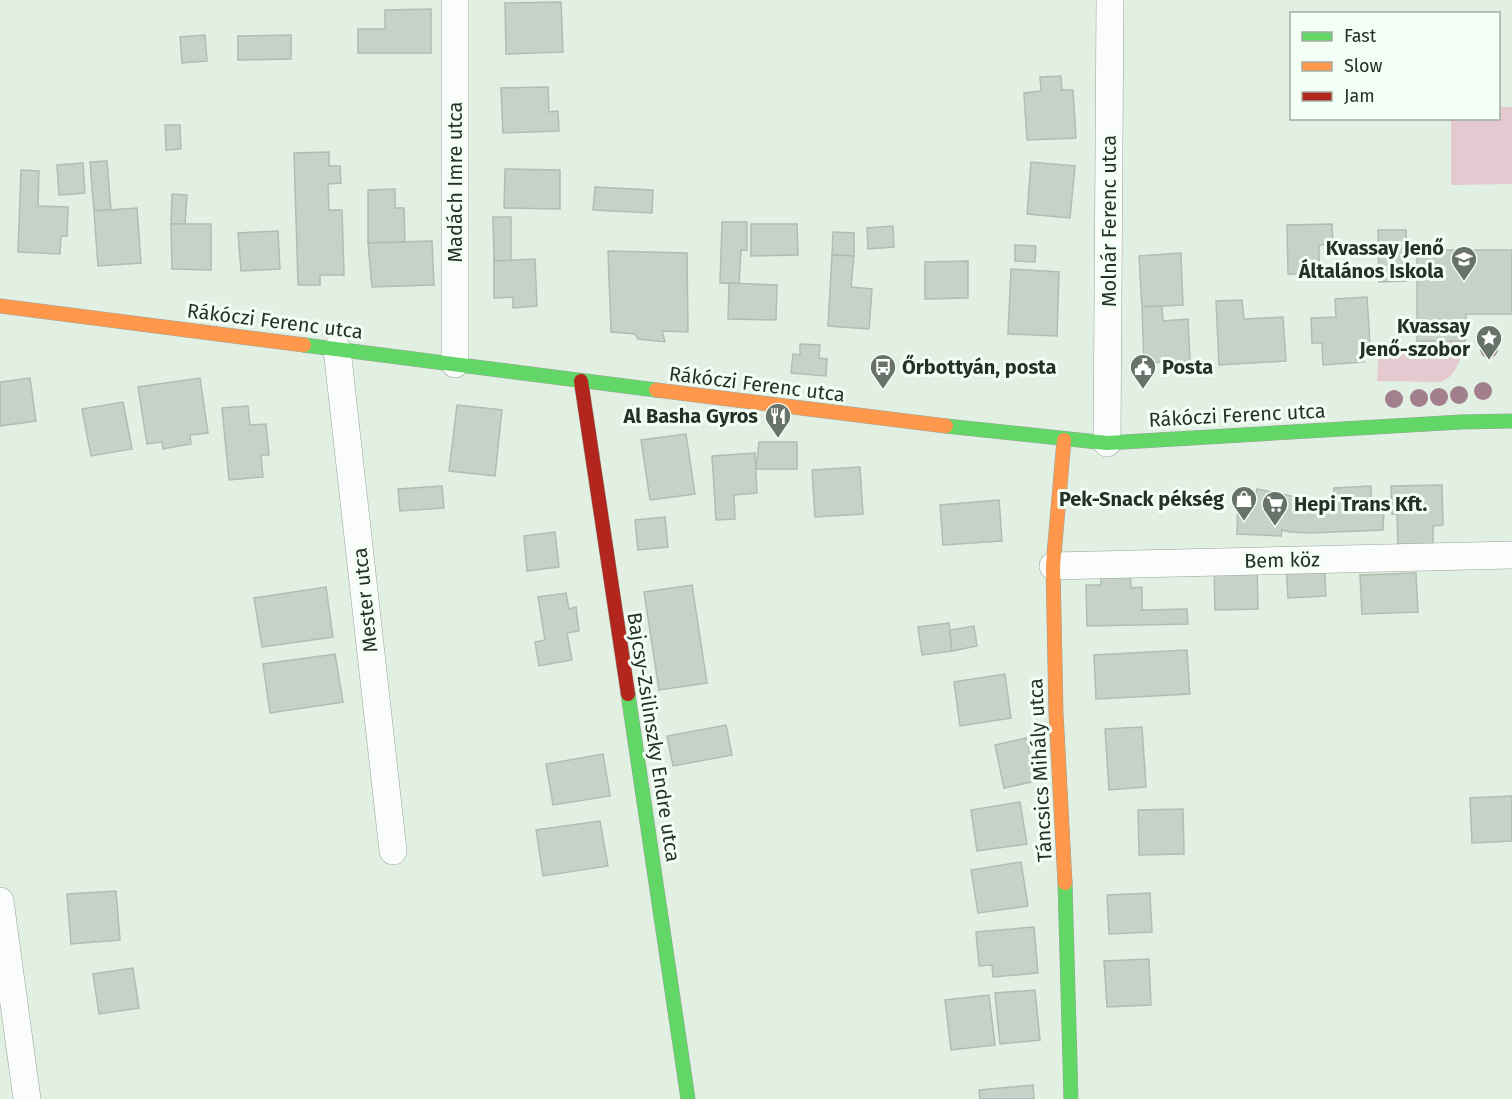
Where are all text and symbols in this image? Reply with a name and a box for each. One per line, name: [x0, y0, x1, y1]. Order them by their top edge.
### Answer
legend: [1290, 12, 1500, 120]
text: Fast: [1344, 25, 1377, 47]
text: Slow: [1344, 55, 1383, 77]
text: Jam: [1344, 85, 1375, 107]
street label: Madách Imre utca: [443, 101, 467, 263]
street label: Molnár Ferenc utca: [1097, 135, 1121, 307]
place label: Kvassay Jenő Általános Iskola: [1298, 236, 1444, 283]
school or university icon: Kvassay Jenő Általános Iskola: [1449, 244, 1479, 282]
street label: Rákóczi Ferenc utca: [186, 298, 364, 344]
place label: Kvassay Jenő-szobor: [1358, 314, 1471, 361]
place icon: Kvassay Jenő-szobor: [1474, 323, 1504, 361]
bus stop icon: Őrbottyán, posta: [868, 352, 898, 390]
public building icon: Posta: [1128, 352, 1158, 390]
place label: Őrbottyán, posta: [902, 354, 1057, 379]
place label: Posta: [1162, 355, 1213, 379]
street label: Rákóczi Ferenc utca: [668, 361, 846, 407]
street label: Rákóczi Ferenc utca: [1148, 398, 1326, 432]
restaurant icon: Al Basha Gyros: [763, 401, 793, 439]
place label: Al Basha Gyros: [623, 404, 758, 428]
shop icon: Pek-Snack pékség: [1229, 484, 1259, 522]
place label: Pek-Snack pékség: [1059, 487, 1225, 511]
supermarket icon: Hepi Trans Kft.: [1260, 489, 1290, 527]
place label: Hepi Trans Kft.: [1294, 492, 1427, 516]
street label: Mester utca: [348, 546, 382, 654]
street label: Bem köz: [1244, 547, 1320, 573]
street label: Bajcsy-Zsilinszky Endre utca: [622, 611, 686, 863]
street label: Táncsics Mihály utca: [1023, 678, 1057, 862]

